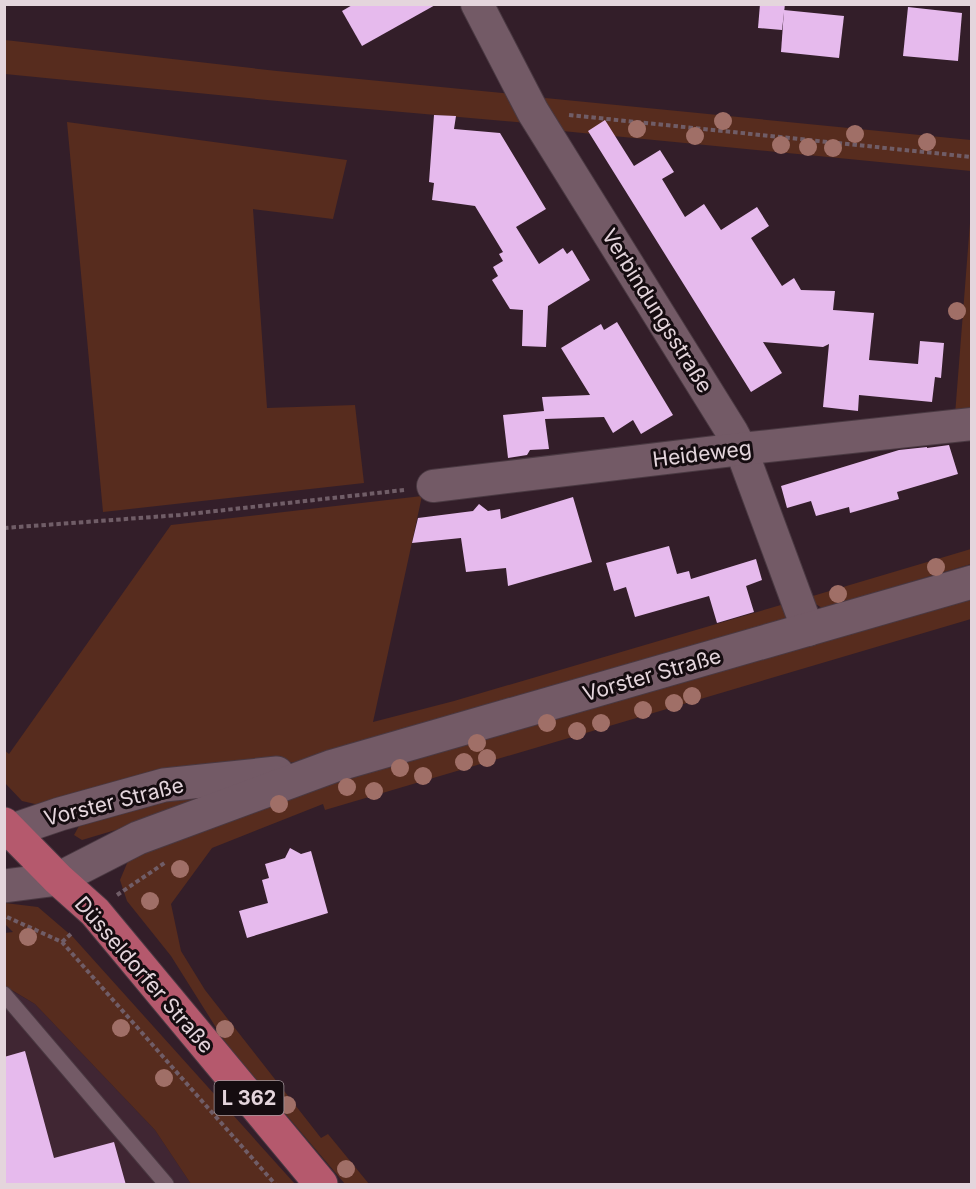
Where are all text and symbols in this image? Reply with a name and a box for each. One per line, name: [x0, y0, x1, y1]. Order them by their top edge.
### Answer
street label: Verbindungsstraße: [597, 224, 718, 397]
street label: Heideweg: [651, 435, 753, 472]
street label: Vorster Straße: [580, 643, 724, 706]
street label: Vorster Straße: [42, 772, 186, 831]
street label: Düsseldorfer Straße: [70, 891, 219, 1058]
road number: L 362: [214, 1081, 284, 1115]

